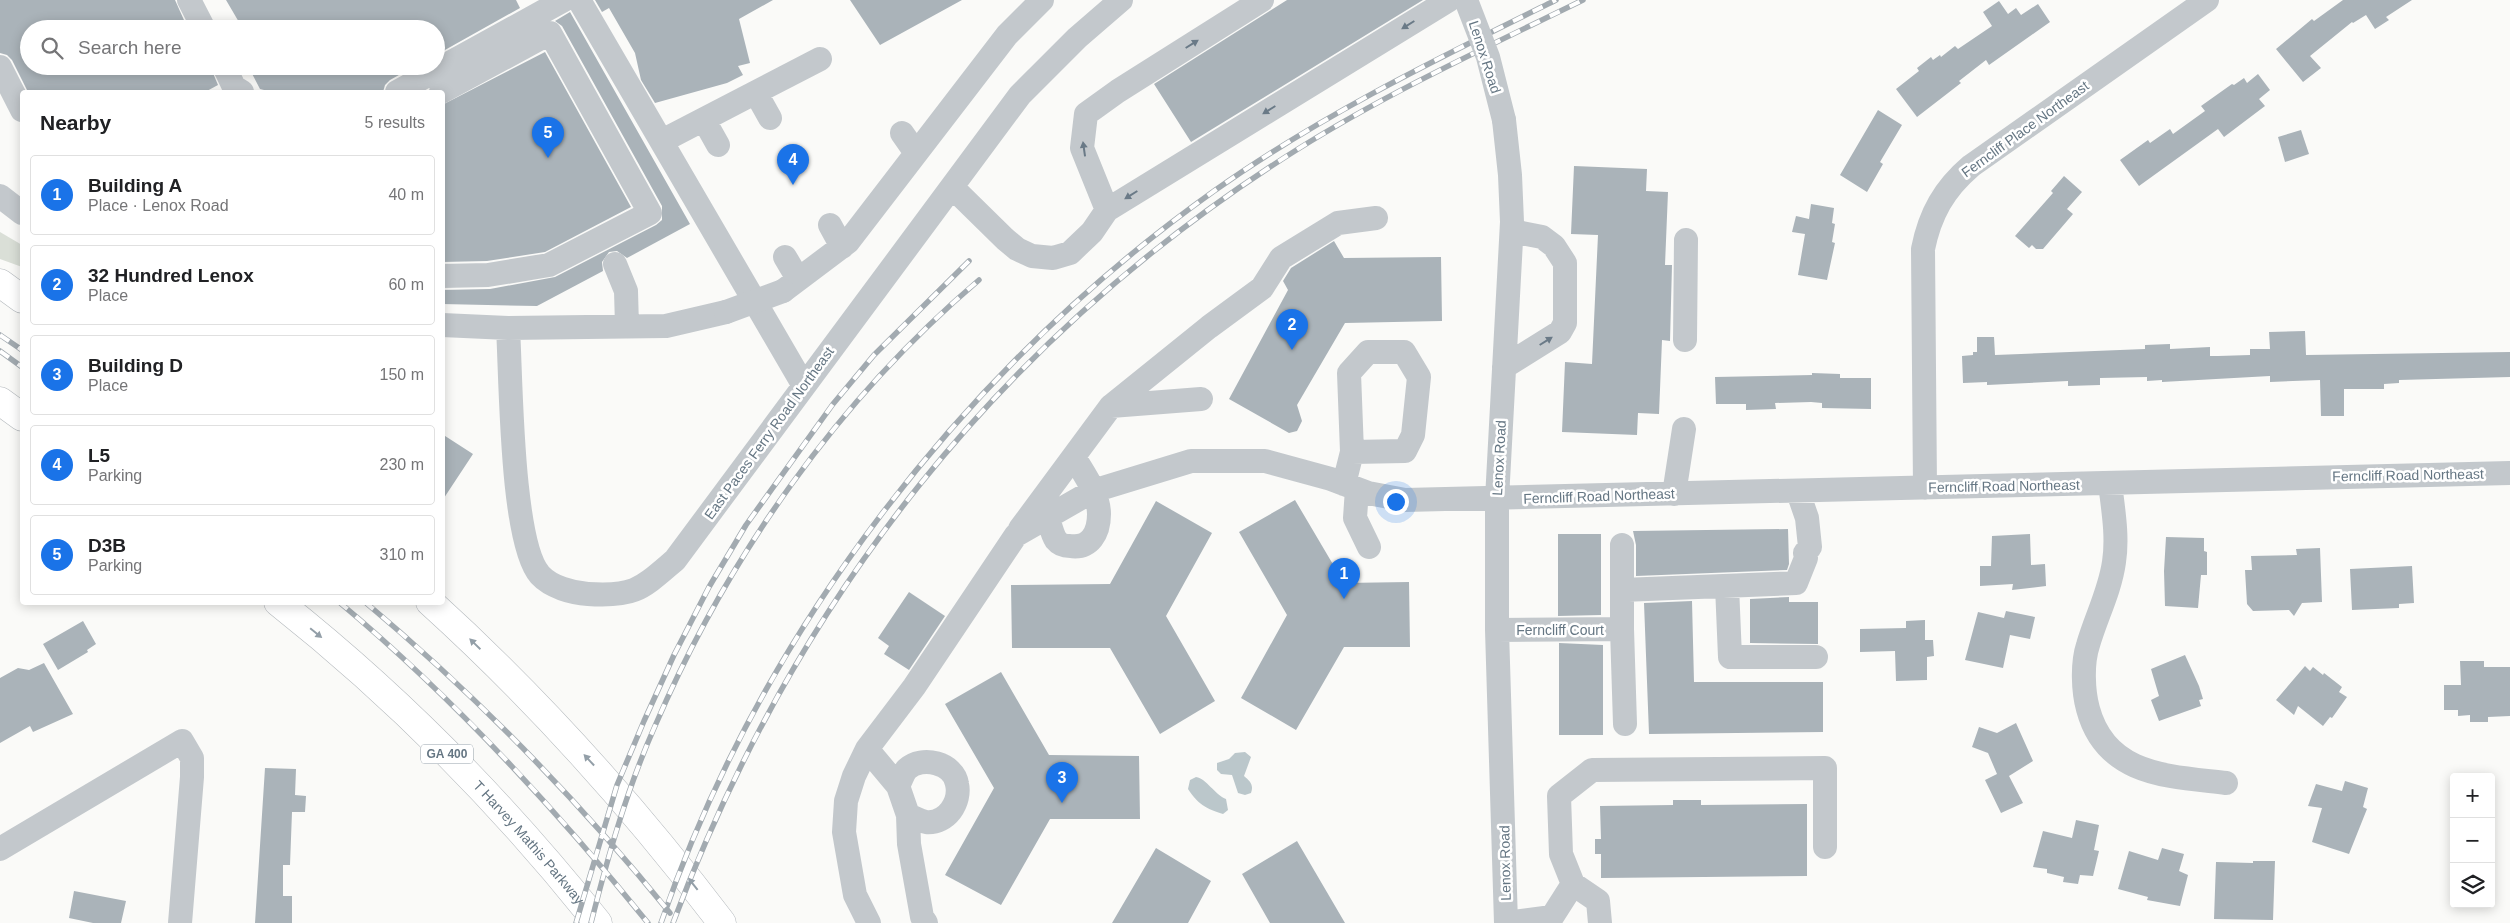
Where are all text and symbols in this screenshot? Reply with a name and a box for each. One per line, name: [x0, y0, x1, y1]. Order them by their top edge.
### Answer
street label: Lenox Road: [1466, 19, 1504, 95]
search box: [20, 20, 445, 75]
one-way arrow: [1401, 21, 1414, 30]
icon: search: [38, 34, 66, 62]
text: Search here: [78, 37, 182, 58]
one-way arrow: [1186, 39, 1199, 49]
street label: Ferncliff Place Northeast: [1958, 77, 2092, 180]
one-way arrow: [1263, 106, 1276, 115]
text: Nearby: [40, 111, 111, 134]
text: 5 results: [365, 114, 425, 131]
pin: 5: [532, 117, 564, 158]
one-way arrow: [1080, 140, 1088, 156]
pin: 4: [777, 144, 809, 185]
text: Building A: [88, 175, 182, 196]
text: 1: [53, 186, 61, 203]
text: 40 m: [388, 186, 424, 203]
one-way arrow: [1124, 191, 1137, 200]
text: Place · Lenox Road: [88, 197, 229, 214]
text: 32 Hundred Lenox: [88, 265, 254, 286]
text: 2: [53, 276, 61, 293]
text: 60 m: [388, 276, 424, 293]
text: Place: [88, 287, 128, 304]
pin: 2: [1276, 309, 1308, 350]
one-way arrow: [1539, 337, 1552, 346]
street label: East Paces Ferry Road Northeast: [701, 344, 837, 522]
text: Building D: [88, 355, 183, 376]
text: 3: [53, 366, 61, 383]
text: 150 m: [380, 366, 424, 383]
text: Place: [88, 377, 128, 394]
street label: Lenox Road: [1489, 420, 1509, 496]
text: L5: [88, 445, 110, 466]
text: 4: [53, 456, 61, 473]
text: 230 m: [380, 456, 424, 473]
street label: Ferncliff Road Northeast: [2332, 466, 2484, 484]
text: Parking: [88, 467, 142, 484]
street label: Ferncliff Road Northeast: [1928, 477, 2080, 495]
street label: Ferncliff Road Northeast: [1523, 485, 1675, 507]
your location: [1383, 489, 1409, 515]
text: D3B: [88, 535, 126, 556]
text: 5: [53, 546, 61, 563]
text: 310 m: [380, 546, 424, 563]
text: Parking: [88, 557, 142, 574]
pin: 1: [1328, 558, 1360, 599]
street label: Ferncliff Court: [1516, 622, 1604, 638]
one-way arrow: [309, 628, 322, 639]
one-way arrow: [469, 638, 481, 650]
road number: GA 400: [421, 744, 473, 764]
one-way arrow: [583, 753, 594, 766]
pin: 3: [1046, 762, 1078, 803]
map controls: [2450, 773, 2495, 908]
button: +: [2450, 773, 2495, 818]
street label: T Harvey Mathis Parkway: [470, 777, 588, 907]
button: −: [2450, 818, 2495, 863]
street label: Lenox Road: [1496, 825, 1514, 901]
button: layers: [2450, 863, 2495, 908]
one-way arrow: [687, 878, 698, 891]

